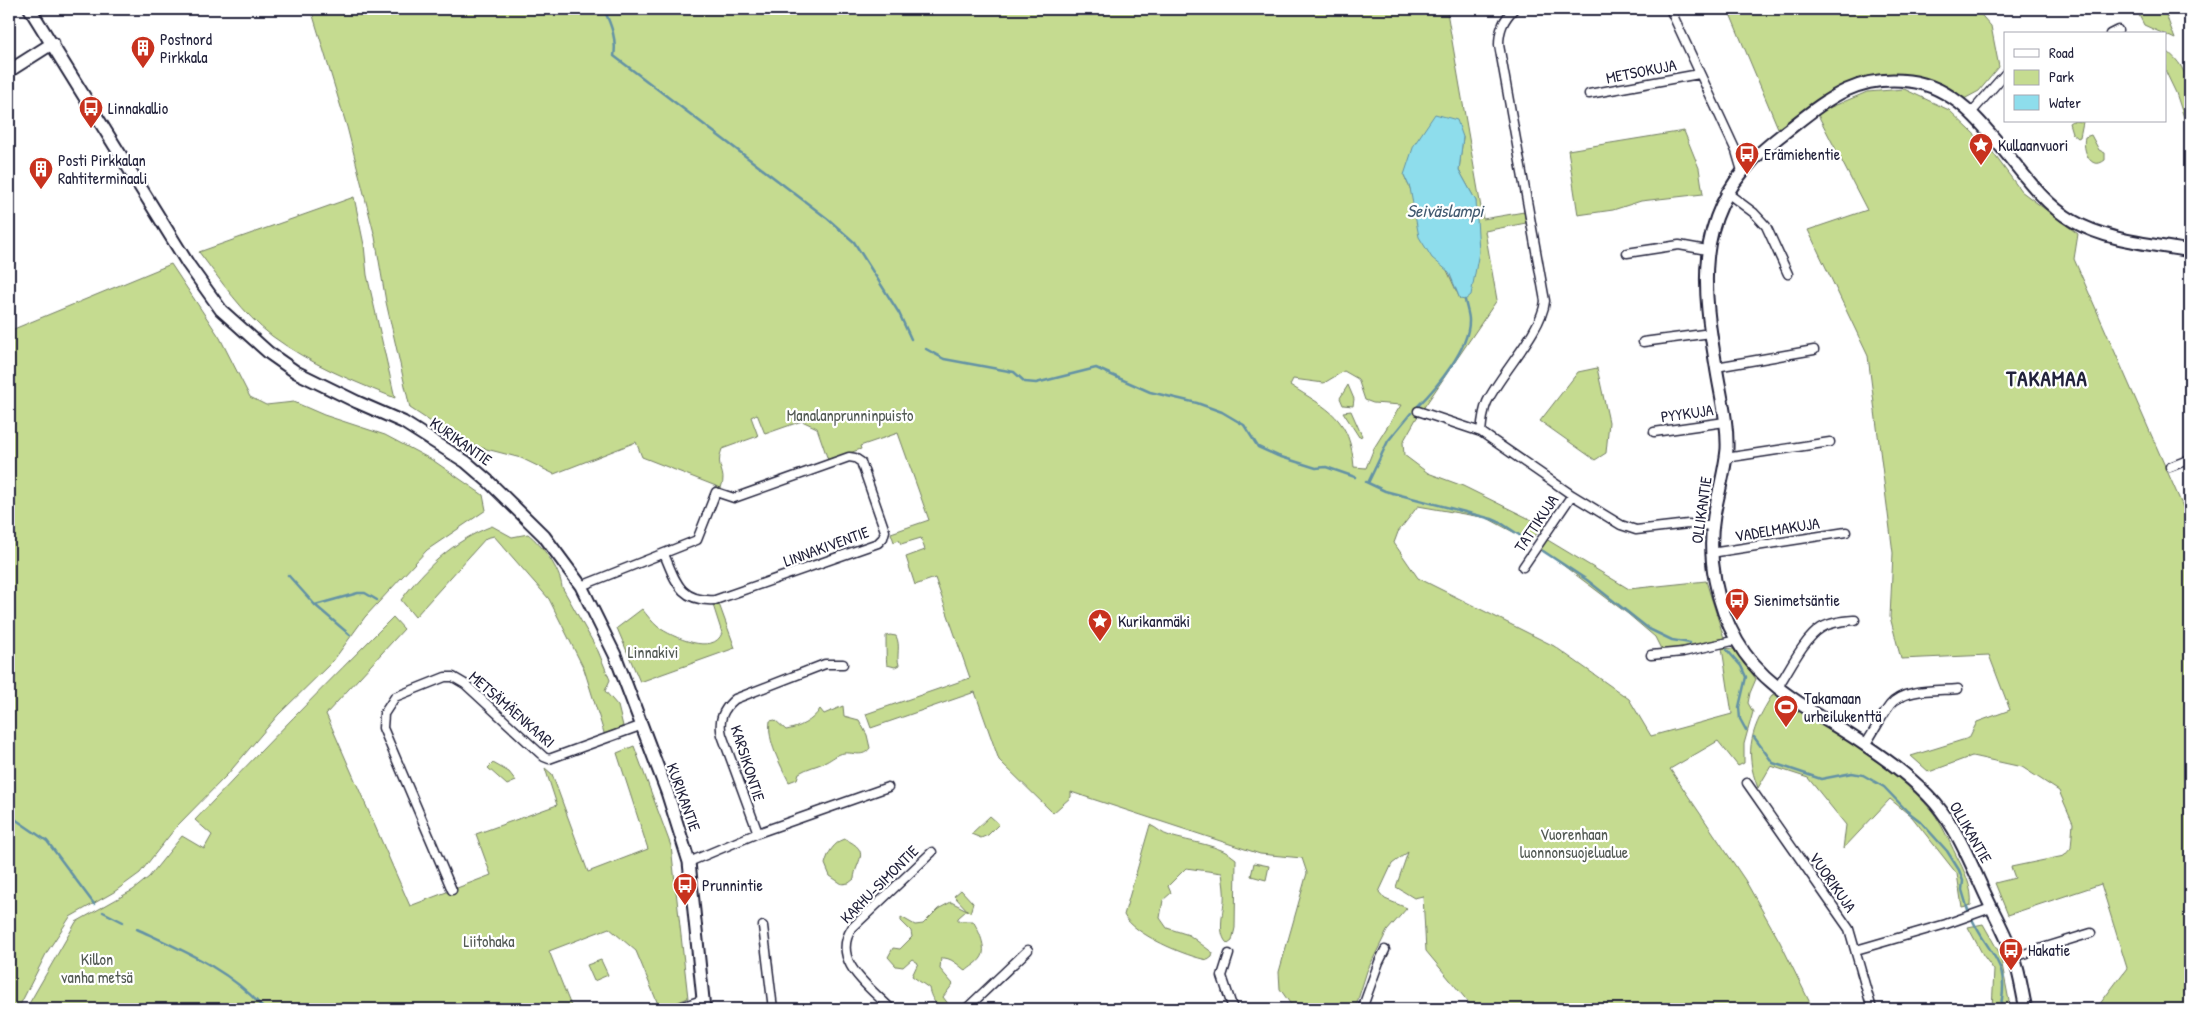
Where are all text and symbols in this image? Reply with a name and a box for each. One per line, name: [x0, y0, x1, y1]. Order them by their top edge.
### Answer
place label: Postnord Pirkkala: [160, 28, 212, 68]
legend: [2004, 32, 2166, 122]
building icon: Postnord Pirkkala: [130, 35, 156, 69]
text: Road: [2049, 42, 2074, 63]
street label: METSOKUJA: [1604, 53, 1678, 89]
text: Park: [2049, 66, 2074, 87]
text: Water: [2049, 92, 2081, 113]
bus stop icon: Linnakallio: [78, 95, 104, 129]
place label: Linnakallio: [108, 97, 169, 119]
place icon: Kullaanvuori: [1968, 132, 1994, 166]
place label: Kullaanvuori: [1998, 134, 2068, 156]
bus stop icon: Erämiehentie: [1734, 141, 1760, 175]
place label: Erämiehentie: [1764, 143, 1841, 165]
place label: Posti Pirkkalan Rahtiterminaali: [58, 149, 147, 189]
building icon: Posti Pirkkalan Rahtiterminaali: [28, 156, 54, 190]
water label: Seiväslampi: [1407, 198, 1485, 223]
district label: TAKAMAA: [2005, 364, 2088, 393]
street label: PYYKUJA: [1659, 398, 1715, 428]
park label: Manalanprunninpuisto: [787, 404, 914, 426]
street label: KURIKANTIE: [426, 412, 496, 470]
street label: OLLIKANTIE: [1685, 475, 1717, 545]
street label: TATTIKUJA: [1509, 490, 1563, 556]
street label: VADELMAKUJA: [1733, 511, 1821, 547]
street label: LINNAKIVENTIE: [780, 520, 872, 572]
bus stop icon: Sienimetsäntie: [1724, 587, 1750, 621]
place label: Sienimetsäntie: [1754, 589, 1841, 611]
place icon: Kurikanmäki: [1087, 608, 1113, 642]
place label: Kurikanmäki: [1118, 610, 1190, 632]
park label: Linnakivi: [628, 641, 678, 663]
street label: METSÄMÄENKAARI: [464, 666, 560, 752]
place label: Takamaan urheilukenttä: [1804, 687, 1881, 727]
sports icon: Takamaan urheilukenttä: [1773, 694, 1799, 728]
street label: KARSIKONTIE: [725, 722, 771, 804]
street label: KURIKANTIE: [661, 760, 707, 834]
street label: OLLIKANTIE: [1945, 797, 1997, 867]
park label: Vuorenhaan luonnonsuojelualue: [1520, 823, 1629, 863]
street label: KARHU-SIMONTIE: [835, 840, 923, 928]
street label: VUORIKUJA: [1804, 848, 1862, 917]
bus stop icon: Prunnintie: [672, 872, 698, 906]
place label: Prunnintie: [702, 874, 764, 896]
park label: Liitohaka: [464, 930, 514, 952]
bus stop icon: Hakatie: [1998, 937, 2024, 971]
place label: Hakatie: [2028, 939, 2071, 961]
park label: Killon vanha metsä: [61, 948, 133, 988]

